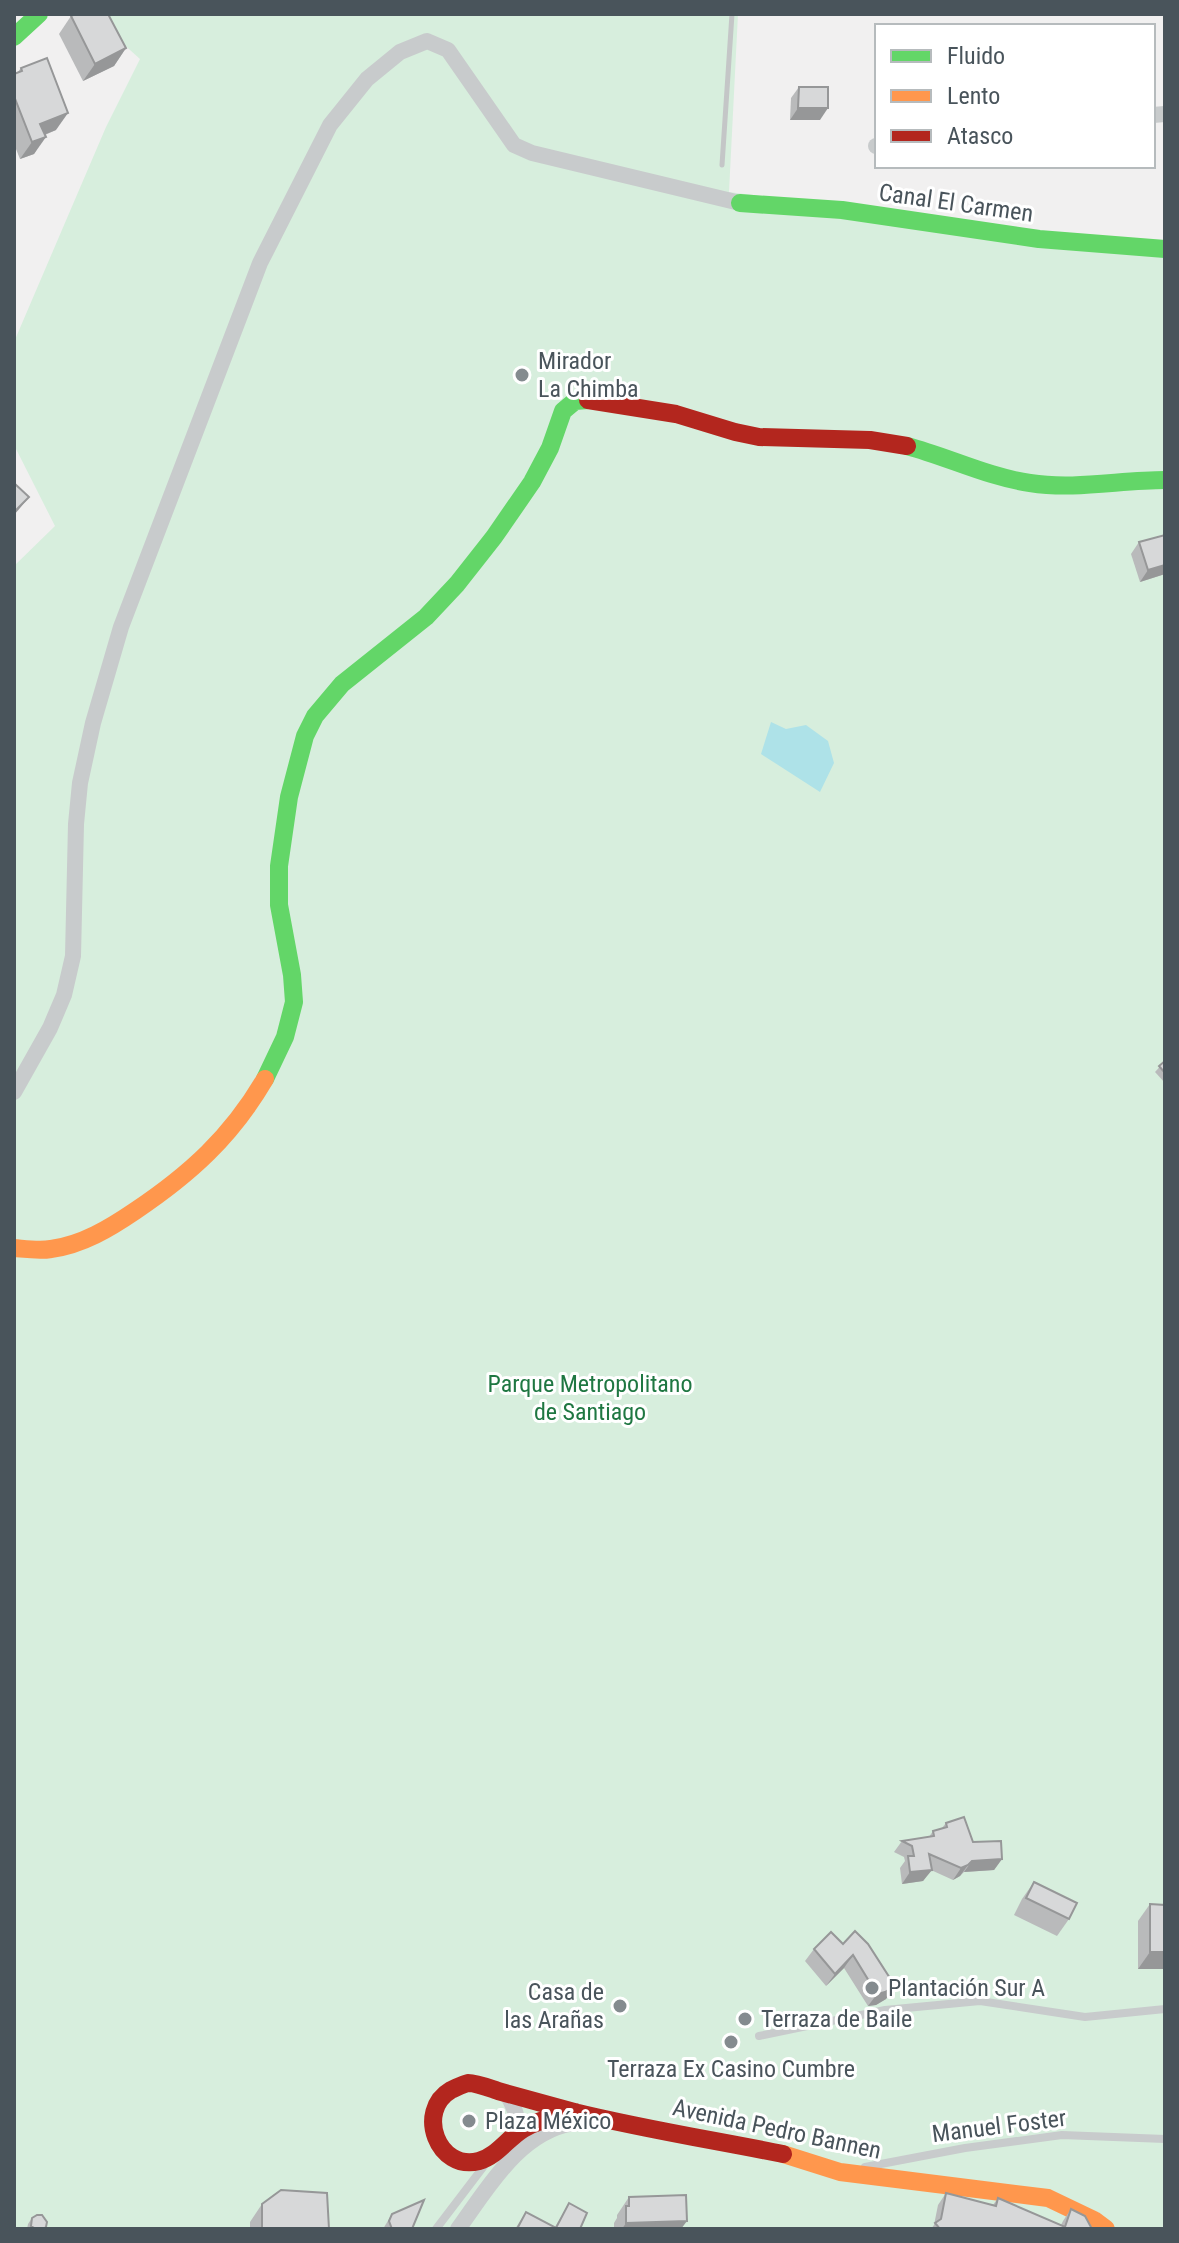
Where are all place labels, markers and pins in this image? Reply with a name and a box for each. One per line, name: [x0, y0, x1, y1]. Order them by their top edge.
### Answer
place label: Mirador La Chimba: [538, 347, 639, 403]
marker: Mirador La Chimba: [513, 366, 531, 384]
place label: Plantación Sur A: [888, 1974, 1045, 2002]
place label: Casa de las Arañas: [504, 1978, 604, 2034]
marker: Plantación Sur A: [863, 1979, 881, 1997]
marker: Casa de las Arañas: [611, 1997, 629, 2015]
place label: Terraza de Baile: [761, 2005, 912, 2033]
marker: Terraza de Baile: [736, 2010, 754, 2028]
marker: Terraza Ex Casino Cumbre: [722, 2033, 740, 2051]
place label: Terraza Ex Casino Cumbre: [607, 2055, 855, 2083]
place label: Plaza México: [485, 2107, 611, 2135]
marker: Plaza México: [460, 2112, 478, 2130]

